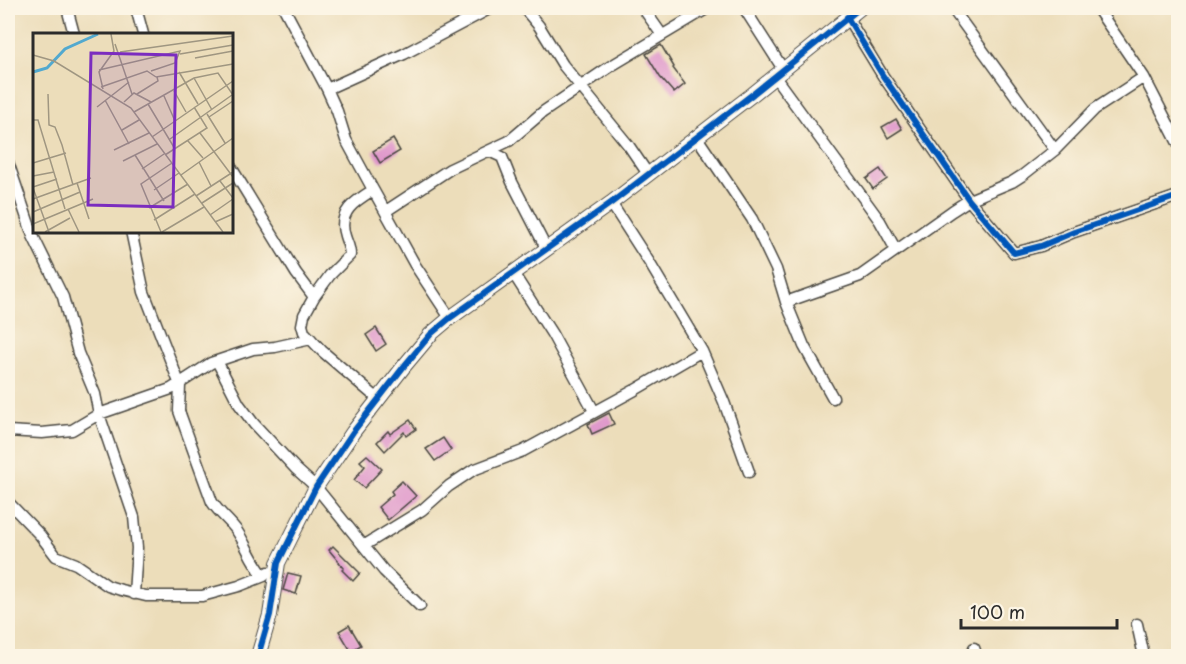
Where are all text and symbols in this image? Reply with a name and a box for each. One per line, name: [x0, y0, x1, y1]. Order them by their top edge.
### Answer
inset map: [33, 33, 232, 232]
scale bar: [961, 592, 1117, 630]
text: 100 m: [970, 598, 1025, 625]

